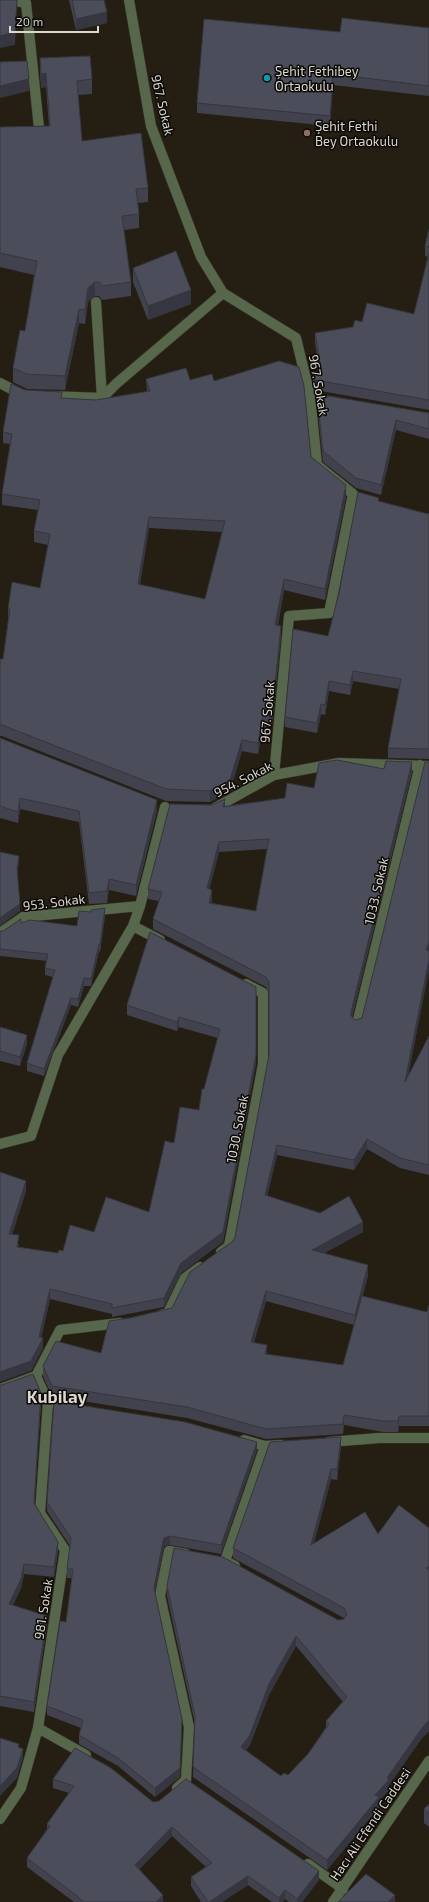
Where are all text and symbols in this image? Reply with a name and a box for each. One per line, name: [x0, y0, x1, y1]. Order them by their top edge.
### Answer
scale bar: [10, 8, 98, 34]
text: 20 m: [16, 14, 43, 28]
place label: Şehit Fethibey Ortaokulu: [275, 63, 359, 94]
street label: 967. Sokak: [148, 73, 178, 137]
marker: Şehit Fethibey Ortaokulu: [262, 73, 272, 83]
place label: Şehit Fethi Bey Ortaokulu: [315, 118, 398, 149]
marker: Şehit Fethi Bey Ortaokulu: [302, 128, 312, 138]
street label: 967. Sokak: [306, 353, 332, 417]
street label: 967. Sokak: [256, 680, 278, 744]
street label: 954. Sokak: [211, 757, 275, 801]
street label: 1033. Sokak: [361, 856, 392, 926]
street label: 953. Sokak: [22, 890, 86, 914]
street label: 1030. Sokak: [223, 1093, 252, 1164]
district label: Kubilay: [27, 1386, 88, 1407]
street label: 981. Sokak: [30, 1577, 56, 1641]
street label: Hacı Ali Efendi Caddesi: [326, 1765, 414, 1883]

